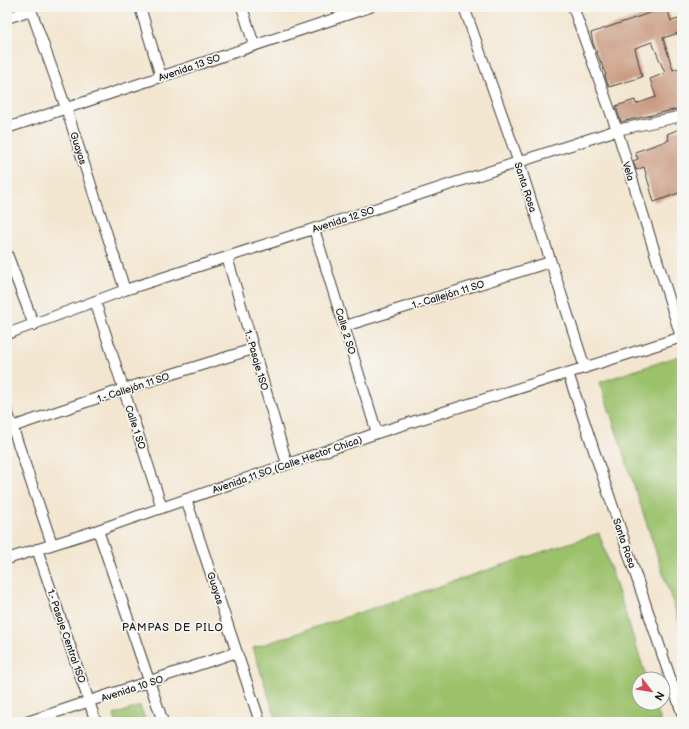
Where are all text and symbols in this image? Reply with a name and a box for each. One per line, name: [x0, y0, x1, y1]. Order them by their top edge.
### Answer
street label: Avenida 13 SO: [157, 52, 222, 84]
street label: Guayas: [67, 130, 89, 166]
street label: Vela: [620, 160, 637, 183]
street label: Santa Rosa: [511, 161, 539, 214]
street label: Avenida 12 SO: [311, 204, 376, 236]
street label: 1.- Callejón 11 SO: [411, 278, 486, 312]
street label: Calle 2 SO: [332, 307, 358, 356]
street label: 1.- Pasaje 1SO: [242, 329, 271, 392]
street label: 1.- Callejón 11 SO: [96, 371, 171, 405]
street label: Calle 1 SO: [122, 404, 148, 451]
street label: Avenida 11 SO (Calle Hector Chica): [211, 434, 364, 496]
street label: Santa Rosa: [610, 517, 638, 570]
street label: Guayas: [204, 570, 226, 606]
street label: 1.- Pasaje Central 1SO: [44, 588, 88, 685]
district label: PAMPAS DE PILO: [122, 621, 224, 634]
north arrow: [631, 671, 671, 711]
street label: Avenida 10 SO: [100, 673, 165, 705]
text: N: [651, 689, 667, 703]

